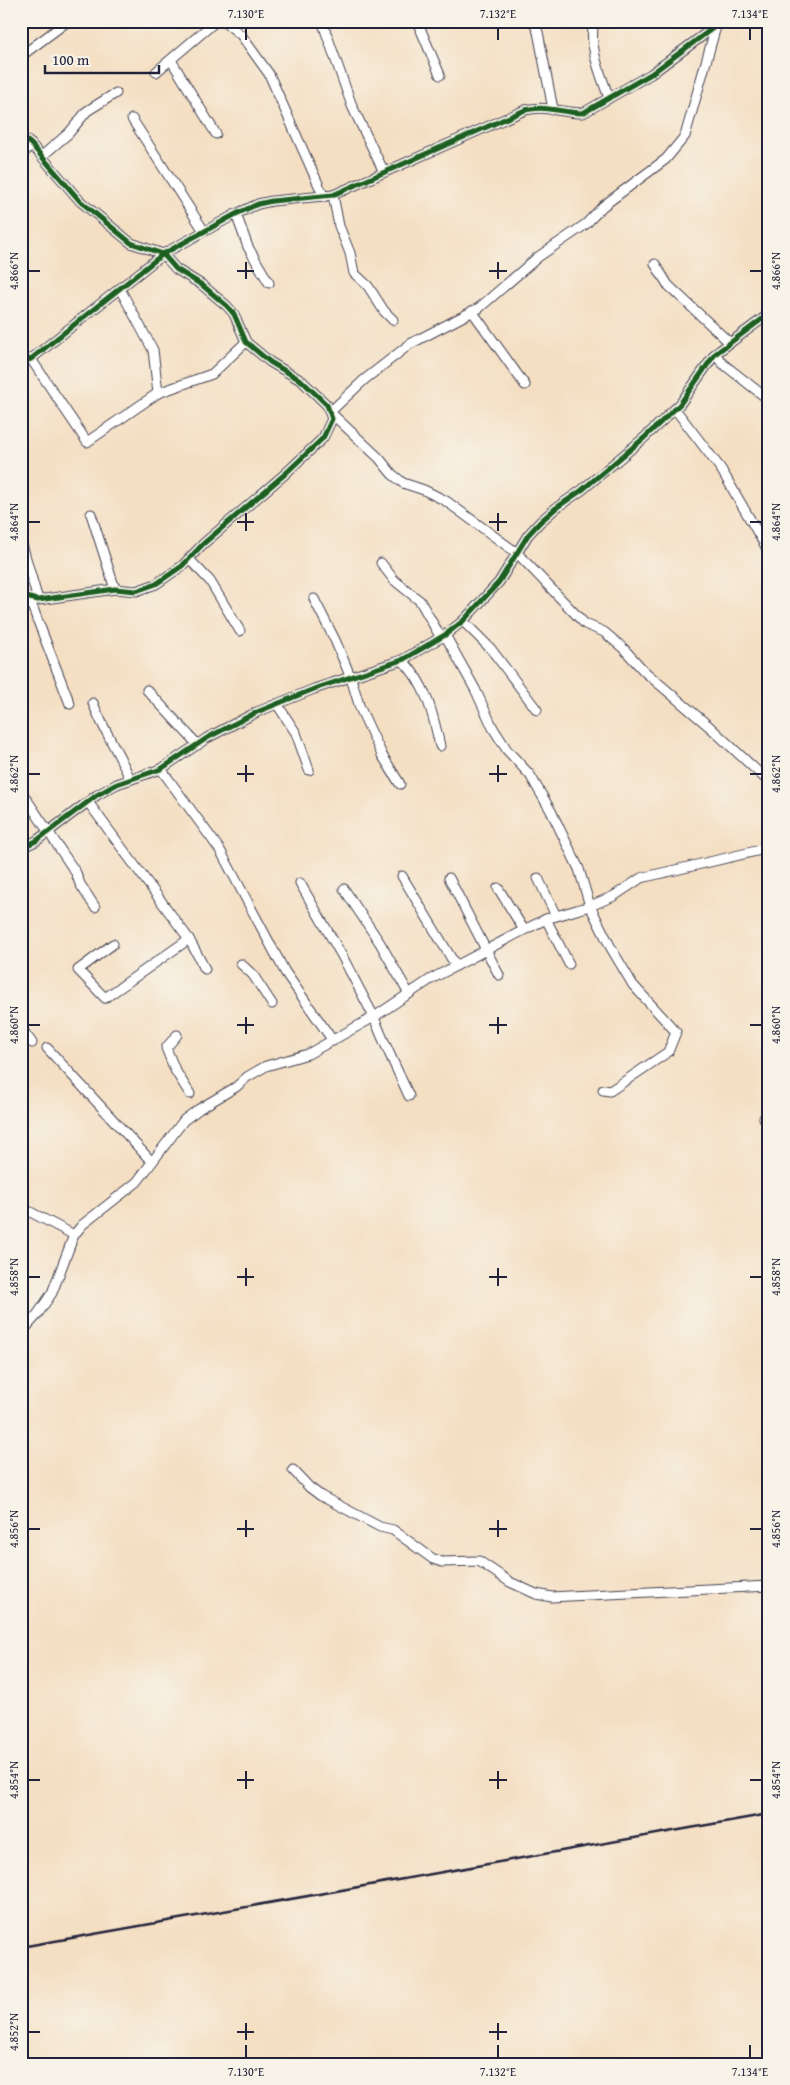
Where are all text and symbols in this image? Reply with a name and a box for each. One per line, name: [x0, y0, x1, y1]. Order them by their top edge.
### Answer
text: 7.130°E: [228, 5, 264, 22]
text: 7.132°E: [480, 5, 516, 22]
text: 7.134°E: [732, 5, 768, 22]
scale bar: [45, 42, 159, 74]
text: 100 m: [52, 49, 90, 70]
text: 4.866°N: [5, 252, 22, 290]
text: 4.866°N: [767, 252, 784, 290]
text: 4.864°N: [5, 503, 22, 541]
text: 4.864°N: [767, 503, 784, 541]
text: 4.862°N: [5, 755, 22, 793]
text: 4.862°N: [767, 755, 784, 793]
text: 4.860°N: [5, 1006, 22, 1044]
text: 4.860°N: [767, 1006, 784, 1044]
text: 4.858°N: [5, 1258, 22, 1296]
text: 4.858°N: [767, 1258, 784, 1296]
text: 4.856°N: [5, 1510, 22, 1548]
text: 4.856°N: [767, 1510, 784, 1548]
text: 4.854°N: [5, 1761, 22, 1799]
text: 4.854°N: [767, 1761, 784, 1799]
text: 4.852°N: [5, 2013, 22, 2051]
text: 7.130°E: [228, 2063, 264, 2080]
text: 7.132°E: [480, 2063, 516, 2080]
text: 7.134°E: [732, 2063, 768, 2080]

